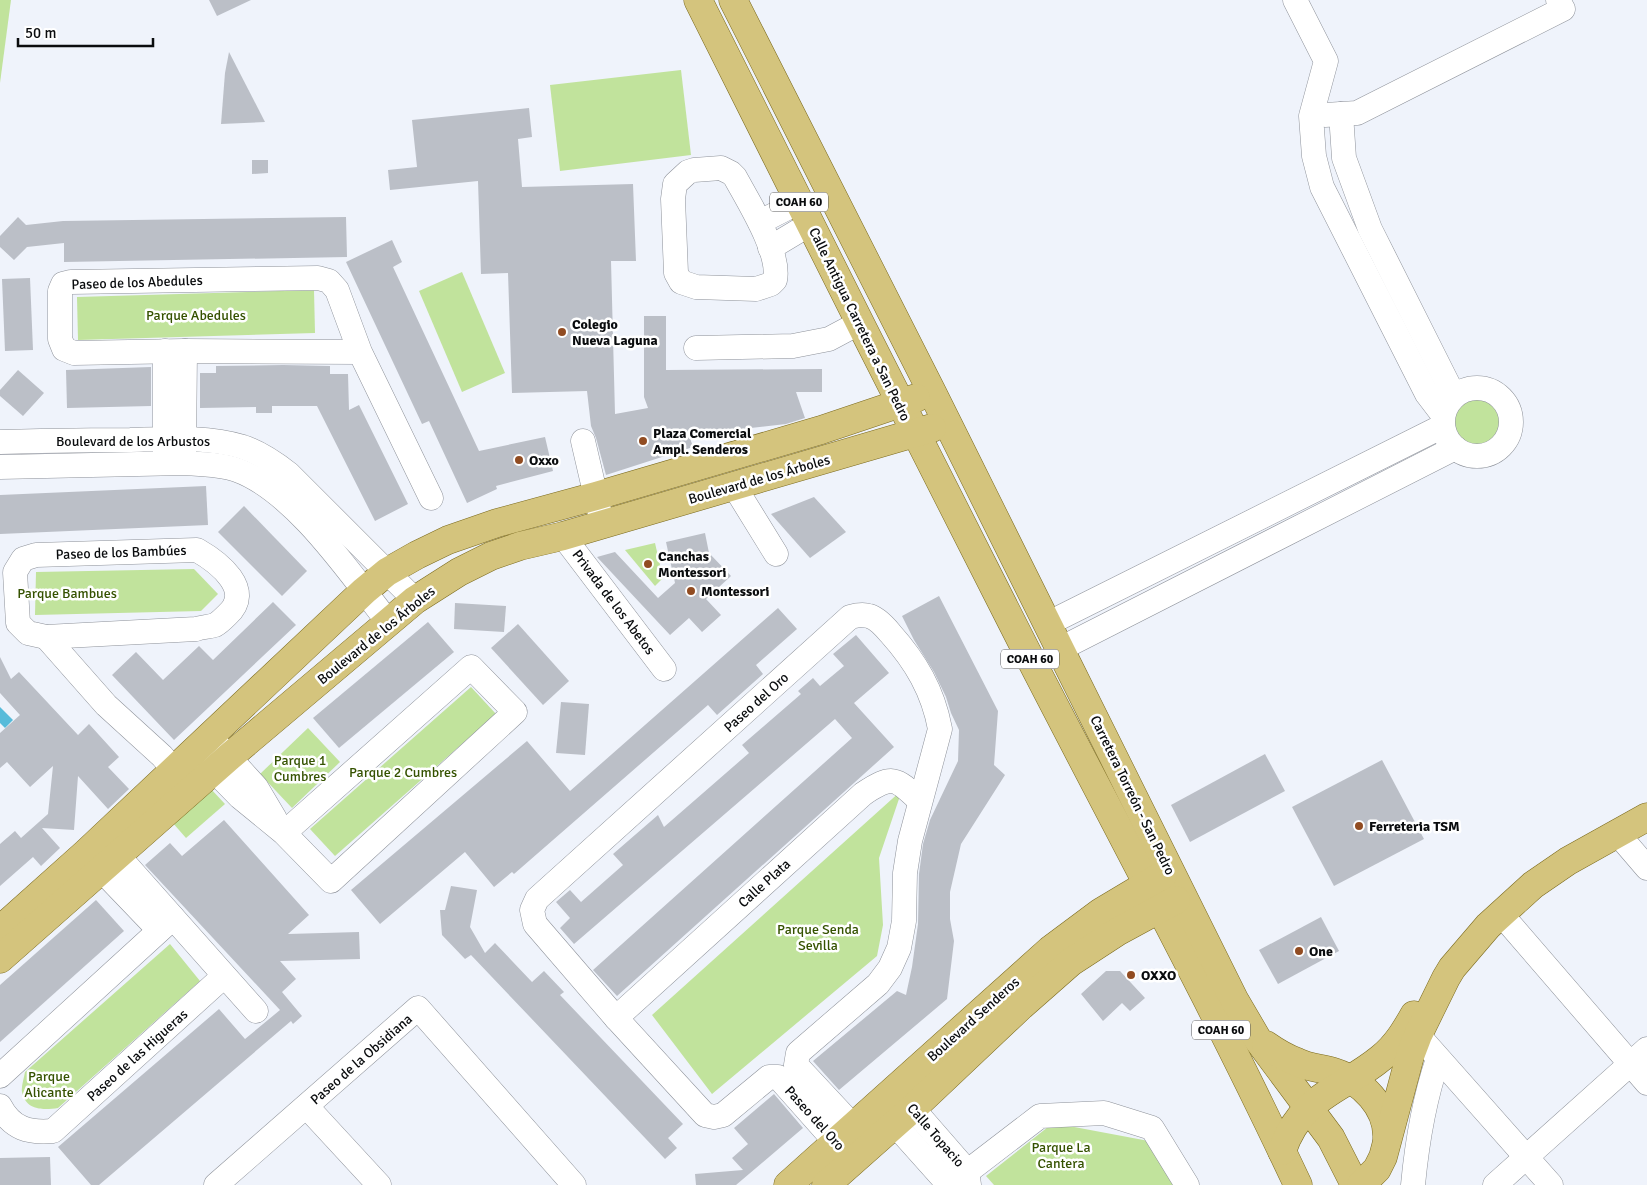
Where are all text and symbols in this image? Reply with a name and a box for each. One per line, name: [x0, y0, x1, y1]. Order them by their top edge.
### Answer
scale bar: [18, 15, 152, 47]
text: 50 m: [25, 24, 56, 42]
road number: COAH 60: [770, 192, 828, 212]
street label: Calle Antigua Carretera a San Pedro: [805, 225, 914, 424]
street label: Paseo de los Abedules: [71, 272, 203, 293]
park label: Parque Abedules: [146, 307, 246, 324]
place label: Colegio Nueva Laguna: [572, 316, 658, 349]
marker: Colegio Nueva Laguna: [556, 326, 568, 338]
place label: Plaza Comercial Ampl. Senderos: [653, 425, 752, 458]
street label: Boulevard de los Arbustos: [56, 433, 210, 450]
marker: Plaza Comercial Ampl. Senderos: [637, 435, 649, 447]
street label: Boulevard de los Árboles: [686, 451, 832, 508]
place label: Oxxo: [529, 452, 559, 469]
marker: Oxxo: [513, 454, 525, 466]
street label: Paseo de los Bambúes: [55, 542, 187, 563]
street label: Privada de los Abetos: [569, 547, 659, 658]
place label: Canchas Montessori: [658, 548, 726, 581]
marker: Canchas Montessori: [642, 558, 654, 570]
street label: Boulevard de los Árboles: [314, 583, 439, 688]
place label: Montessori: [701, 583, 769, 600]
park label: Parque Bambues: [17, 585, 117, 602]
marker: Montessori: [685, 585, 697, 597]
road number: COAH 60: [1001, 650, 1059, 669]
street label: Paseo del Oro: [720, 669, 792, 736]
street label: Carretera Torreón - San Pedro: [1086, 713, 1179, 878]
park label: Parque 1 Cumbres: [274, 752, 326, 785]
park label: Parque 2 Cumbres: [349, 764, 457, 781]
place label: Ferreteria TSM: [1369, 818, 1460, 835]
marker: Ferreteria TSM: [1353, 820, 1365, 832]
street label: Calle Plata: [735, 855, 794, 911]
park label: Parque Senda Sevilla: [777, 921, 859, 954]
place label: One: [1309, 943, 1333, 960]
marker: One: [1293, 945, 1305, 957]
place label: OXXO: [1141, 967, 1176, 984]
marker: OXXO: [1125, 969, 1137, 981]
street label: Boulevard Senderos: [924, 973, 1023, 1065]
street label: Paseo de las Higueras: [83, 1006, 191, 1105]
street label: Paseo de la Obsidiana: [307, 1010, 416, 1108]
road number: COAH 60: [1192, 1020, 1250, 1040]
park label: Parque Alicante: [24, 1068, 74, 1101]
street label: Paseo del Oro: [781, 1082, 848, 1154]
street label: Calle Topacio: [903, 1100, 968, 1171]
park label: Parque La Cantera: [1031, 1139, 1091, 1172]

